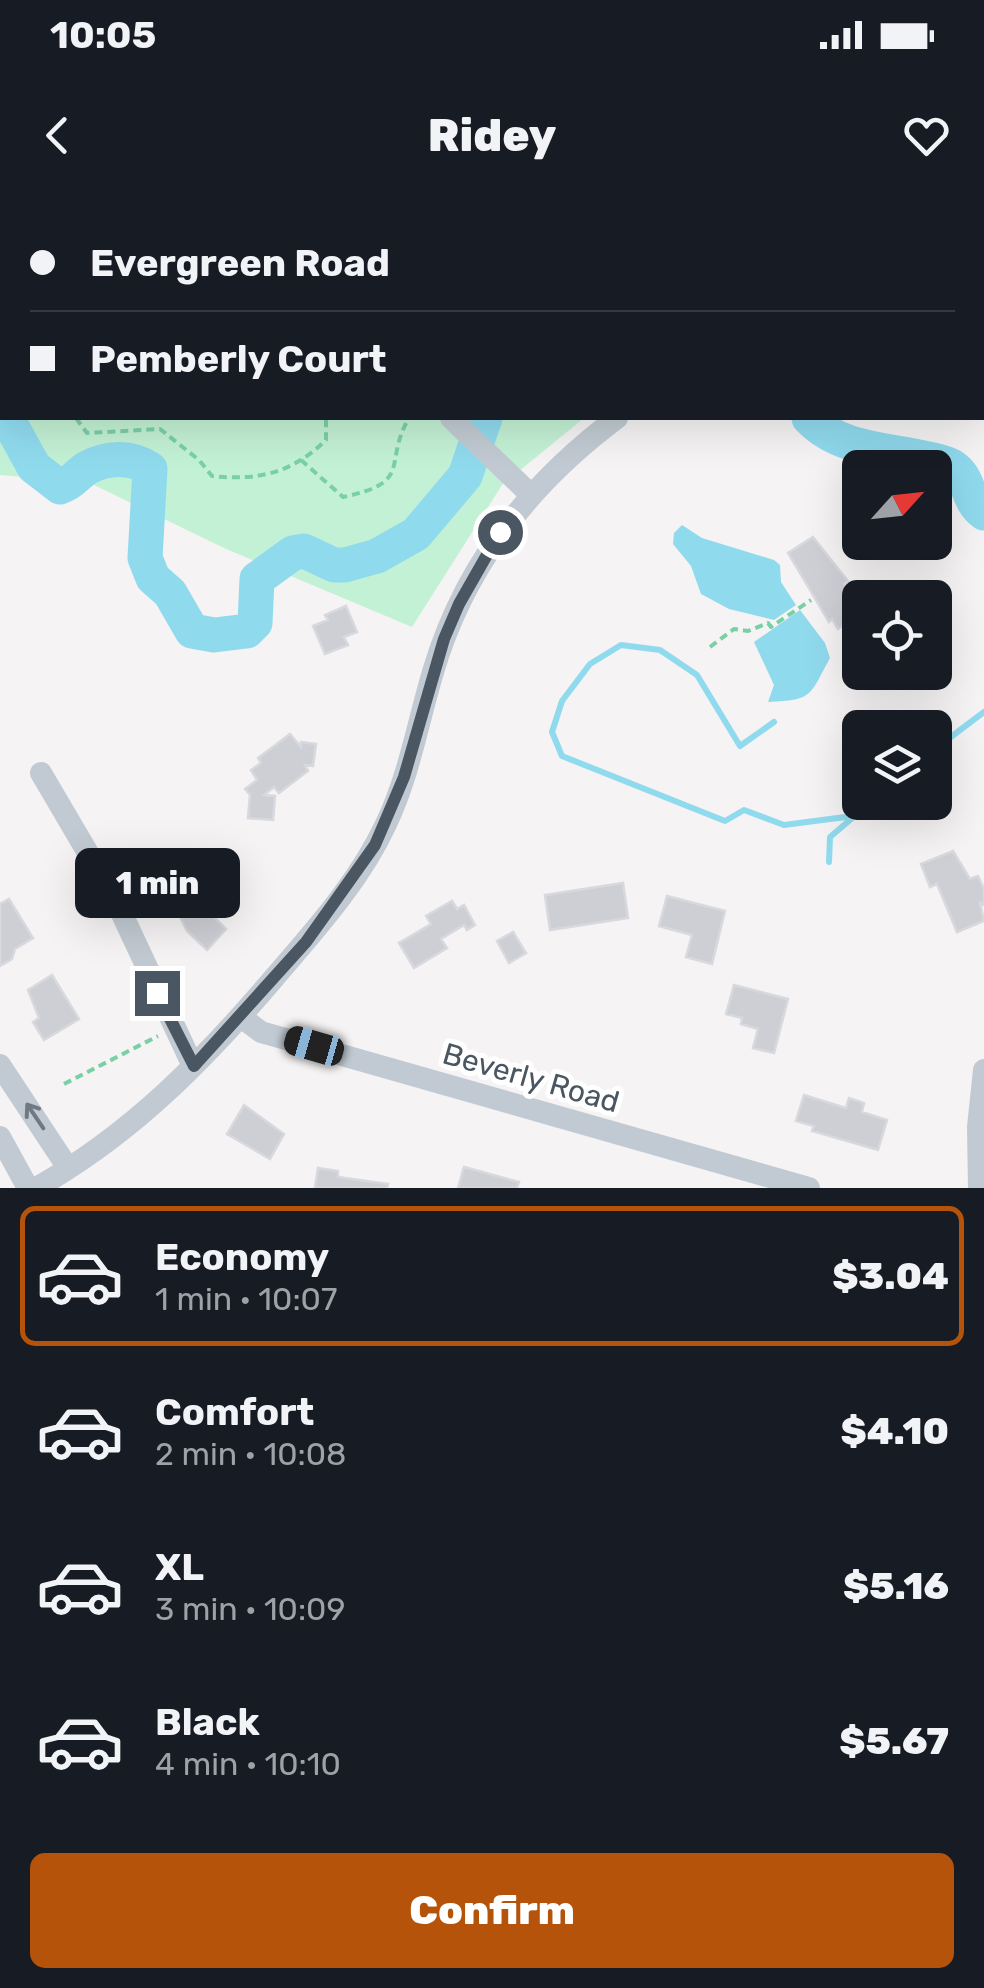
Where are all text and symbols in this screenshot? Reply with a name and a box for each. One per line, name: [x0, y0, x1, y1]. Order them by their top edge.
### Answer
text: 10:05: [50, 12, 156, 58]
icon: back: [30, 108, 85, 163]
icon: heart: [899, 108, 954, 163]
text: Ridey: [428, 109, 556, 162]
text: Evergreen Road: [90, 240, 390, 286]
text: Pemberly Court: [90, 336, 387, 382]
north arrow: [842, 450, 952, 560]
map controls: [842, 450, 952, 820]
route start: [478, 510, 523, 555]
button: locate: [842, 580, 952, 690]
button: layers: [842, 710, 952, 820]
callout: 1 min: [74, 848, 240, 918]
text: 1 min: [116, 864, 199, 902]
route end: [135, 971, 180, 1016]
car: [281, 1023, 347, 1069]
street label: Beverly Road: [439, 1036, 623, 1120]
one-way arrow: [25, 1102, 46, 1130]
icon: car: [35, 1231, 125, 1321]
text: Economy: [155, 1234, 329, 1280]
text: $3.04: [832, 1253, 949, 1299]
text: 1 min · 10:07: [155, 1280, 337, 1318]
icon: car: [35, 1386, 125, 1476]
text: Comfort: [155, 1389, 314, 1435]
text: $4.10: [841, 1408, 949, 1454]
text: 2 min · 10:08: [155, 1435, 346, 1473]
icon: car: [35, 1541, 125, 1631]
text: XL: [155, 1544, 204, 1590]
text: $5.16: [843, 1563, 949, 1609]
text: 3 min · 10:09: [155, 1590, 345, 1628]
icon: car: [35, 1696, 125, 1786]
text: Black: [155, 1699, 260, 1745]
text: $5.67: [839, 1718, 949, 1764]
text: 4 min · 10:10: [155, 1745, 341, 1783]
button: Confirm: [30, 1853, 954, 1968]

